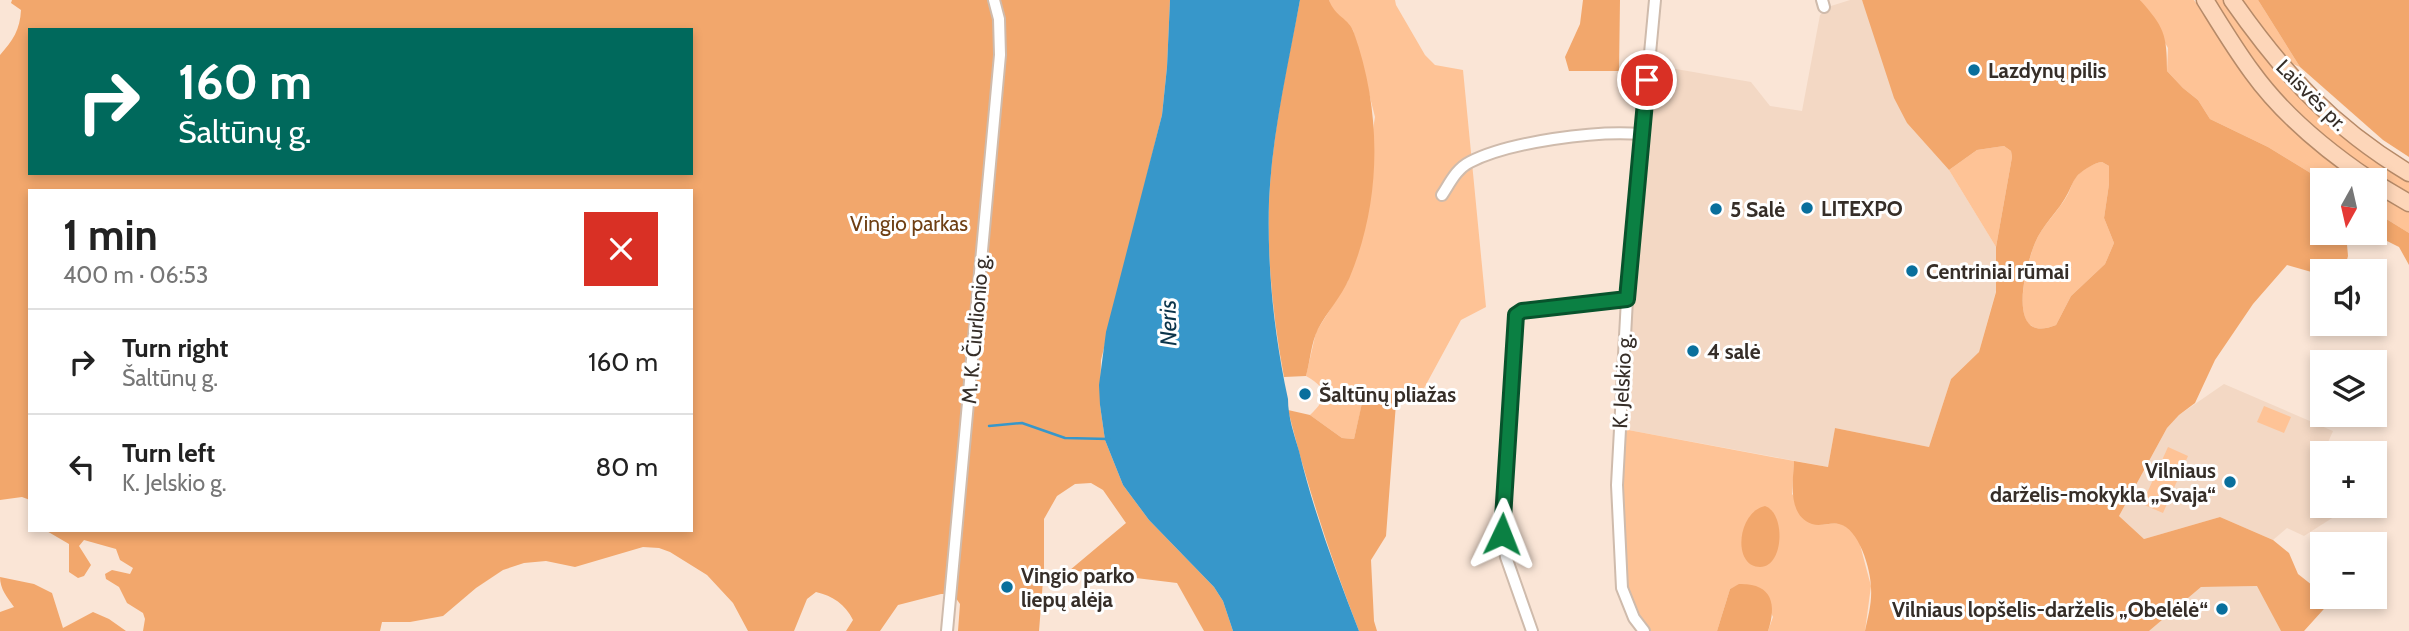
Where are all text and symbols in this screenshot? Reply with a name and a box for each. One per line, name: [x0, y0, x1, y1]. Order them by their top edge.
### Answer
pin: [1617, 50, 1677, 110]
text: 160 m: [178, 52, 312, 111]
street label: Laisvės pr.: [2271, 54, 2353, 136]
icon: right: [63, 56, 154, 147]
place label: Lazdynų pilis: [1988, 58, 2107, 83]
icon: arrive: [1628, 61, 1666, 99]
marker: Lazdynų pilis: [1966, 62, 1982, 78]
text: Šaltūnų g.: [178, 112, 311, 151]
north arrow: [2310, 168, 2387, 245]
map controls: [2310, 168, 2387, 609]
place label: LITEXPO: [1821, 196, 1903, 221]
place label: 5 Salė: [1730, 197, 1785, 222]
marker: LITEXPO: [1799, 200, 1815, 216]
marker: 5 Salė: [1708, 201, 1724, 217]
text: 1 min: [63, 209, 158, 261]
park label: Vingio parkas: [850, 211, 968, 236]
button: close: [584, 212, 658, 286]
street label: M. K. Čiurlionio g.: [956, 253, 994, 405]
place label: Centriniai rūmai: [1926, 259, 2069, 284]
button: sound: [2310, 259, 2387, 336]
text: 400 m · 06:53: [63, 261, 208, 289]
marker: Centriniai rūmai: [1904, 263, 1920, 279]
water label: Neris: [1154, 300, 1182, 346]
text: Turn right: [122, 332, 228, 364]
street label: K. Jelskio g.: [1607, 333, 1637, 429]
place label: 4 salė: [1707, 339, 1761, 364]
icon: right: [63, 343, 101, 381]
marker: 4 salė: [1685, 343, 1701, 359]
text: 160 m: [588, 346, 658, 378]
button: layers: [2310, 350, 2387, 427]
text: Šaltūnų g.: [122, 364, 218, 392]
place label: Šaltūnų pliažas: [1319, 382, 1456, 407]
marker: Šaltūnų pliažas: [1297, 386, 1313, 402]
text: Turn left: [122, 437, 215, 469]
button: +: [2310, 441, 2387, 518]
icon: left: [63, 448, 101, 486]
text: 80 m: [595, 451, 658, 483]
place label: Vilniaus darželis-mokykla „Svaja“: [1990, 458, 2216, 507]
text: K. Jelskio g.: [122, 469, 227, 497]
marker: Vilniaus darželis-mokykla „Svaja“: [2222, 474, 2238, 490]
position arrow: [1465, 497, 1539, 571]
button: −: [2310, 532, 2387, 609]
place label: Vingio parko liepų alėja: [1021, 563, 1134, 612]
marker: Vingio parko liepų alėja: [999, 579, 1015, 595]
place label: Vilniaus lopšelis-darželis „Obelėlė“: [1892, 597, 2208, 622]
marker: Vilniaus lopšelis-darželis „Obelėlė“: [2214, 601, 2230, 617]

